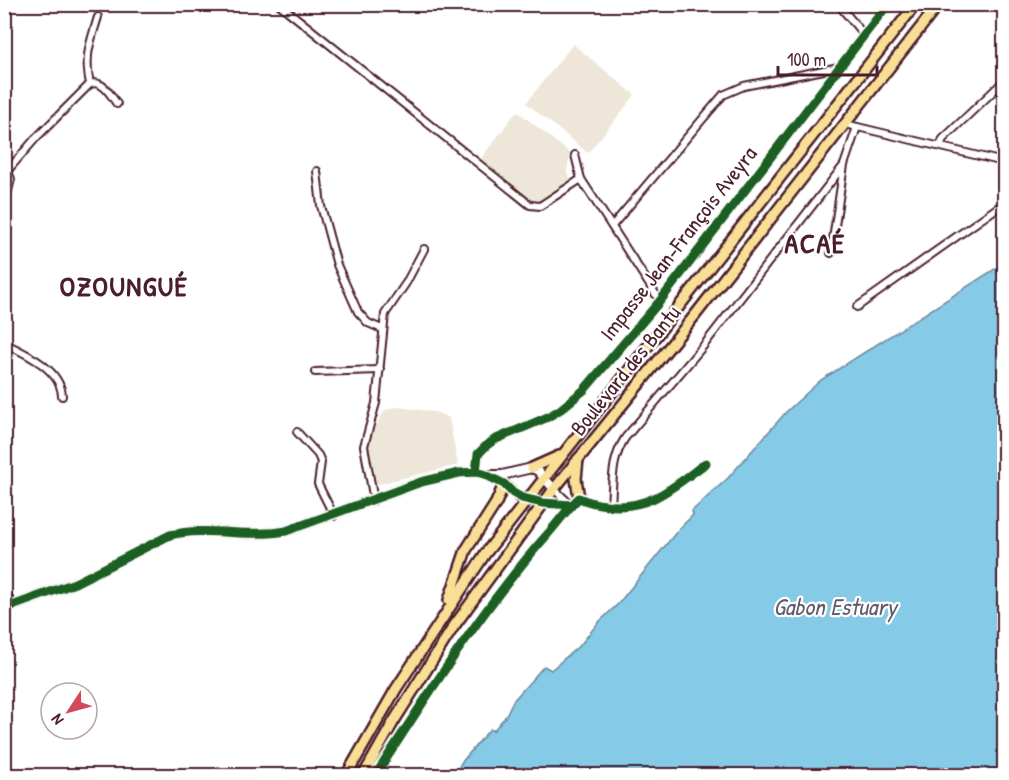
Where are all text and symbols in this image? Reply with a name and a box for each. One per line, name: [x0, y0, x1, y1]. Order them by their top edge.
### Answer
scale bar: [778, 39, 877, 77]
text: 100 m: [787, 47, 826, 72]
street label: Impasse Jean-François Aveyra: [593, 139, 764, 346]
district label: ACAÉ: [784, 224, 846, 262]
district label: OZOUNGUÉ: [60, 267, 188, 305]
street label: Boulevard des Bantu: [563, 298, 687, 442]
water label: Gabon Estuary: [773, 590, 900, 623]
north arrow: [39, 681, 99, 741]
text: N: [45, 710, 68, 730]

